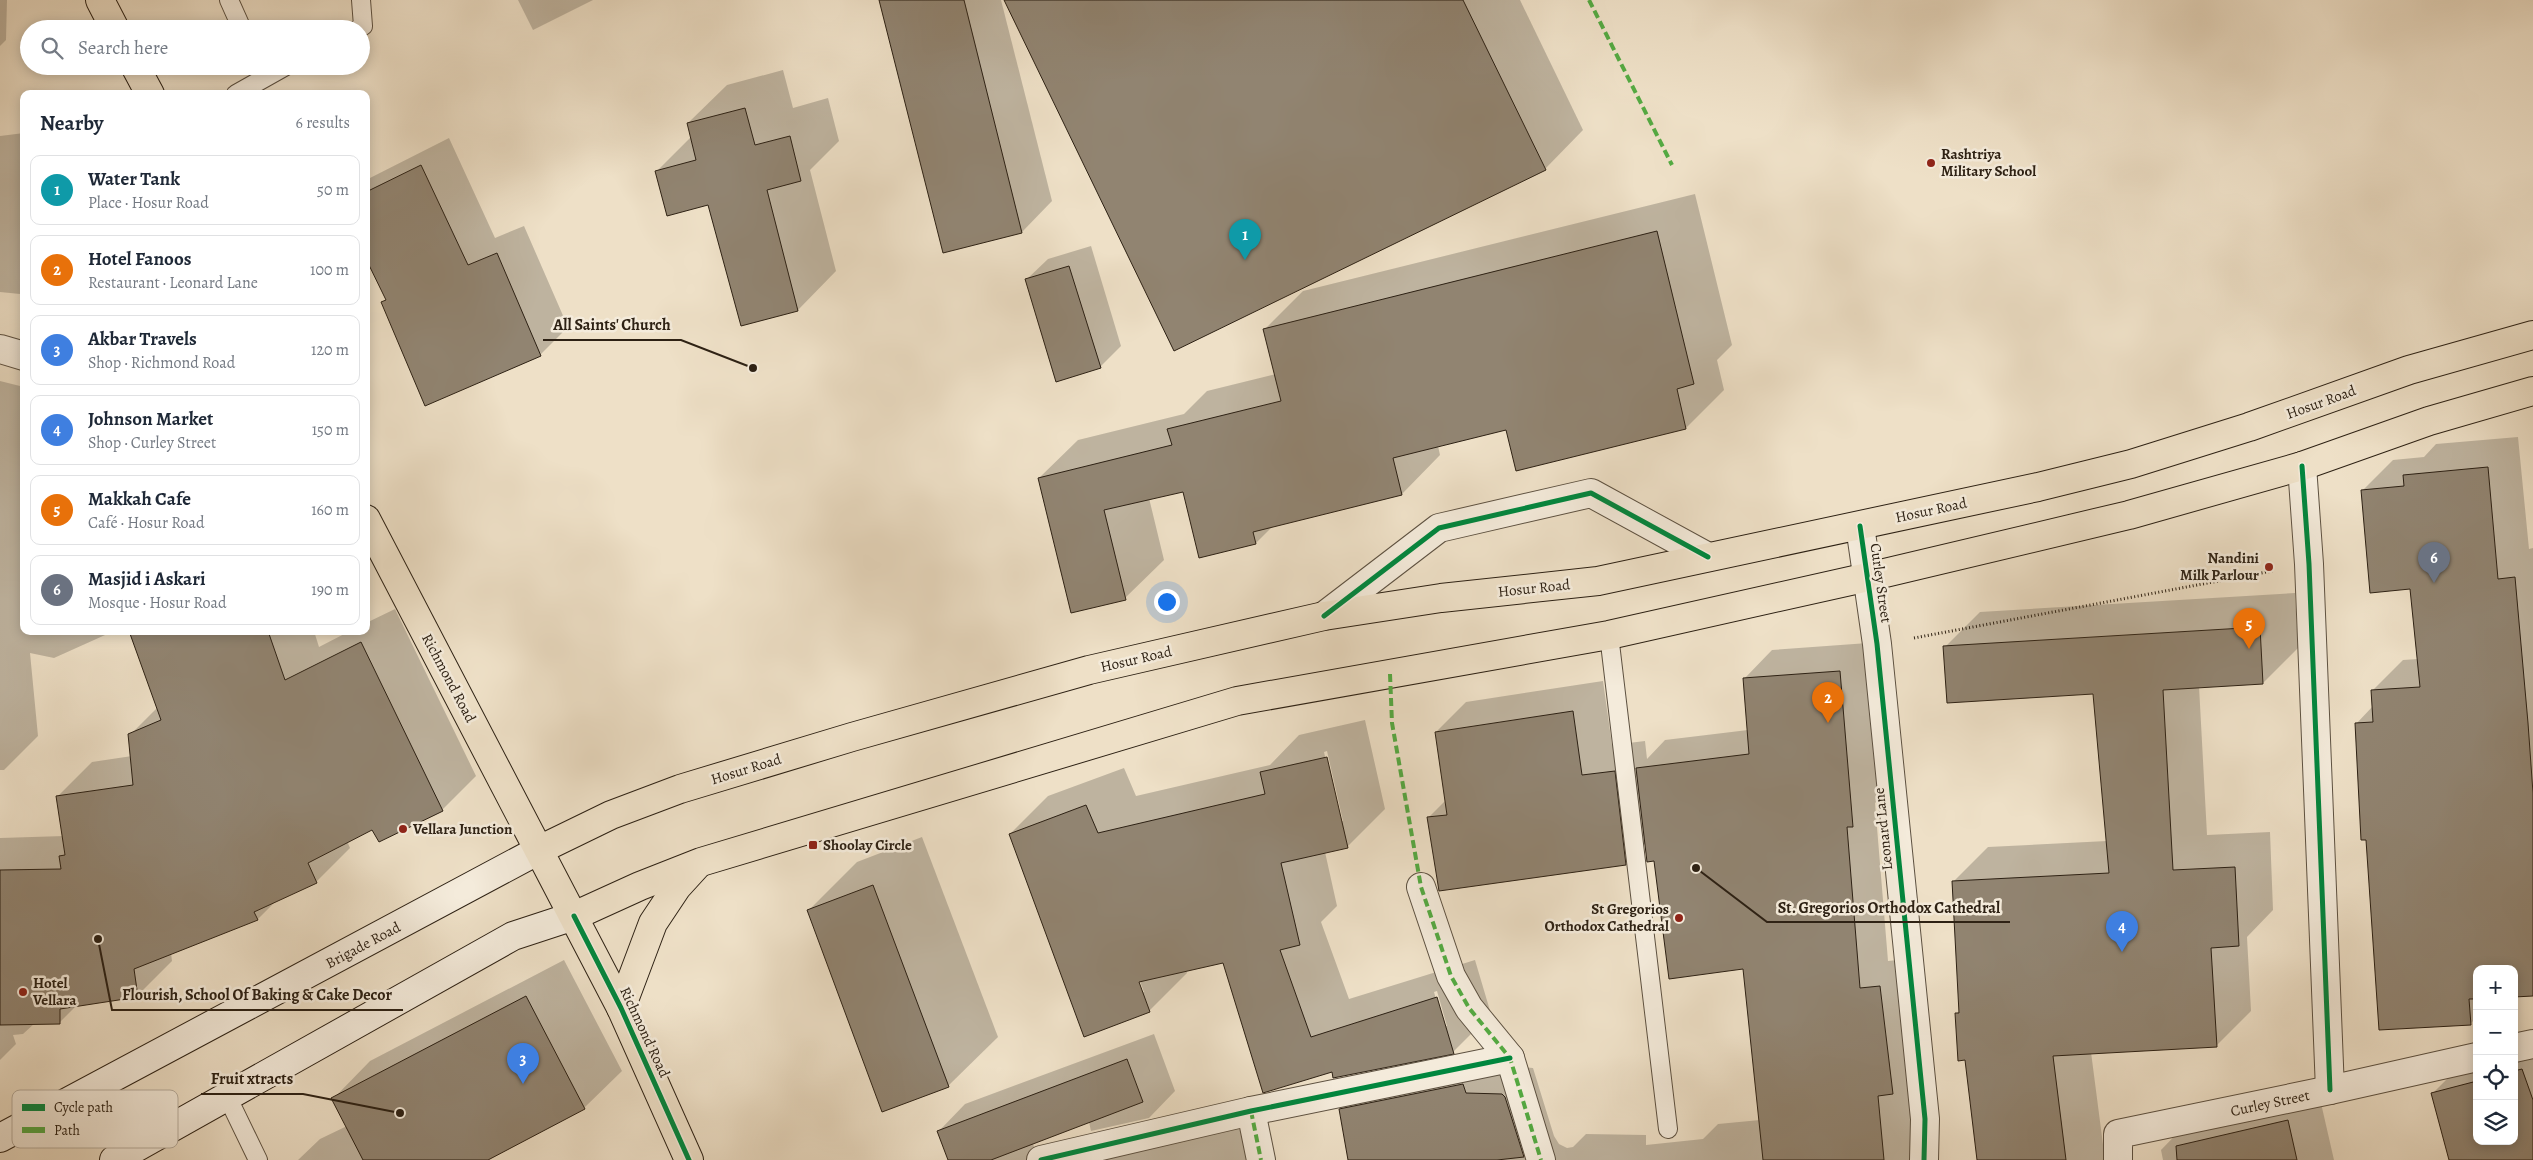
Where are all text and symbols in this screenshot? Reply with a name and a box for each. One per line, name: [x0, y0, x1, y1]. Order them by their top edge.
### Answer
search box: [20, 20, 370, 75]
icon: search: [38, 34, 66, 62]
text: Search here: [78, 35, 168, 61]
text: Nearby: [40, 109, 103, 137]
text: 6 results: [296, 112, 350, 134]
place label: Rashtriya Military School: [1941, 144, 2036, 181]
marker: Rashtriya Military School: [1925, 157, 1937, 169]
text: Water Tank: [88, 166, 180, 192]
text: 1: [54, 179, 60, 201]
text: 50 m: [317, 179, 349, 201]
text: Place · Hosur Road: [88, 192, 209, 214]
pin: 1: [1229, 219, 1261, 260]
text: Hotel Fanoos: [88, 246, 191, 272]
text: 2: [53, 259, 61, 281]
text: 100 m: [310, 259, 349, 281]
text: Restaurant · Leonard Lane: [88, 272, 258, 294]
callout: All Saints' Church: [543, 309, 681, 340]
text: All Saints' Church: [552, 314, 671, 336]
text: Akbar Travels: [88, 326, 197, 352]
text: 3: [54, 339, 60, 361]
text: 120 m: [311, 339, 349, 361]
text: Shop · Richmond Road: [88, 352, 235, 374]
street label: Hosur Road: [2283, 380, 2359, 424]
text: Johnson Market: [88, 406, 213, 432]
text: 4: [53, 419, 61, 441]
text: 150 m: [312, 419, 349, 441]
text: Shop · Curley Street: [88, 432, 216, 454]
text: Makkah Cafe: [88, 486, 191, 512]
street label: Hosur Road: [1893, 492, 1969, 527]
text: 5: [54, 499, 60, 521]
text: 160 m: [311, 499, 349, 521]
text: Café · Hosur Road: [88, 512, 205, 534]
street label: Curley Street: [1866, 542, 1896, 624]
pin: 6: [2418, 542, 2450, 583]
place label: Nandini Milk Parlour: [2180, 548, 2260, 585]
marker: Nandini Milk Parlour: [2263, 561, 2275, 573]
text: Masjid i Askari: [88, 566, 206, 592]
street label: Hosur Road: [1497, 574, 1572, 602]
text: 6: [53, 579, 61, 601]
text: 190 m: [311, 579, 349, 601]
your location: [1154, 589, 1180, 615]
text: Mosque · Hosur Road: [88, 592, 227, 614]
pin: 5: [2233, 608, 2265, 649]
street label: Richmond Road: [417, 630, 481, 727]
street label: Hosur Road: [1098, 641, 1175, 677]
pin: 2: [1812, 682, 1844, 723]
street label: Hosur Road: [708, 749, 785, 789]
street label: Leonard Lane: [1869, 786, 1897, 871]
place label: Vellara Junction: [412, 819, 513, 839]
marker: Vellara Junction: [397, 823, 409, 835]
place label: Shoolay Circle: [823, 835, 912, 855]
marker: Shoolay Circle: [807, 839, 819, 851]
callout: St. Gregorios Orthodox Cathedral: [1767, 891, 2010, 922]
text: St. Gregorios Orthodox Cathedral: [1778, 897, 2001, 919]
place label: St Gregorios Orthodox Cathedral: [1545, 899, 1669, 936]
pin: 4: [2106, 911, 2138, 952]
marker: St Gregorios Orthodox Cathedral: [1673, 912, 1685, 924]
street label: Brigade Road: [322, 916, 405, 973]
map controls: [2473, 965, 2518, 1145]
button: +: [2473, 965, 2518, 1010]
place label: Hotel Vellara: [32, 973, 77, 1010]
callout: Flourish, School Of Baking & Cake Decor: [112, 979, 403, 1010]
street label: Richmond Road: [615, 983, 675, 1082]
text: Flourish, School Of Baking & Cake Decor: [122, 984, 392, 1006]
marker: Hotel Vellara: [17, 986, 29, 998]
button: −: [2473, 1010, 2518, 1055]
pin: 3: [507, 1043, 539, 1084]
button: locate: [2473, 1055, 2518, 1100]
callout: Fruit xtracts: [201, 1063, 303, 1094]
text: Fruit xtracts: [211, 1068, 293, 1090]
street label: Curley Street: [2229, 1085, 2311, 1121]
legend: [12, 1090, 178, 1148]
text: Cycle path: [54, 1098, 114, 1117]
button: layers: [2473, 1100, 2518, 1145]
text: Path: [54, 1121, 81, 1140]

